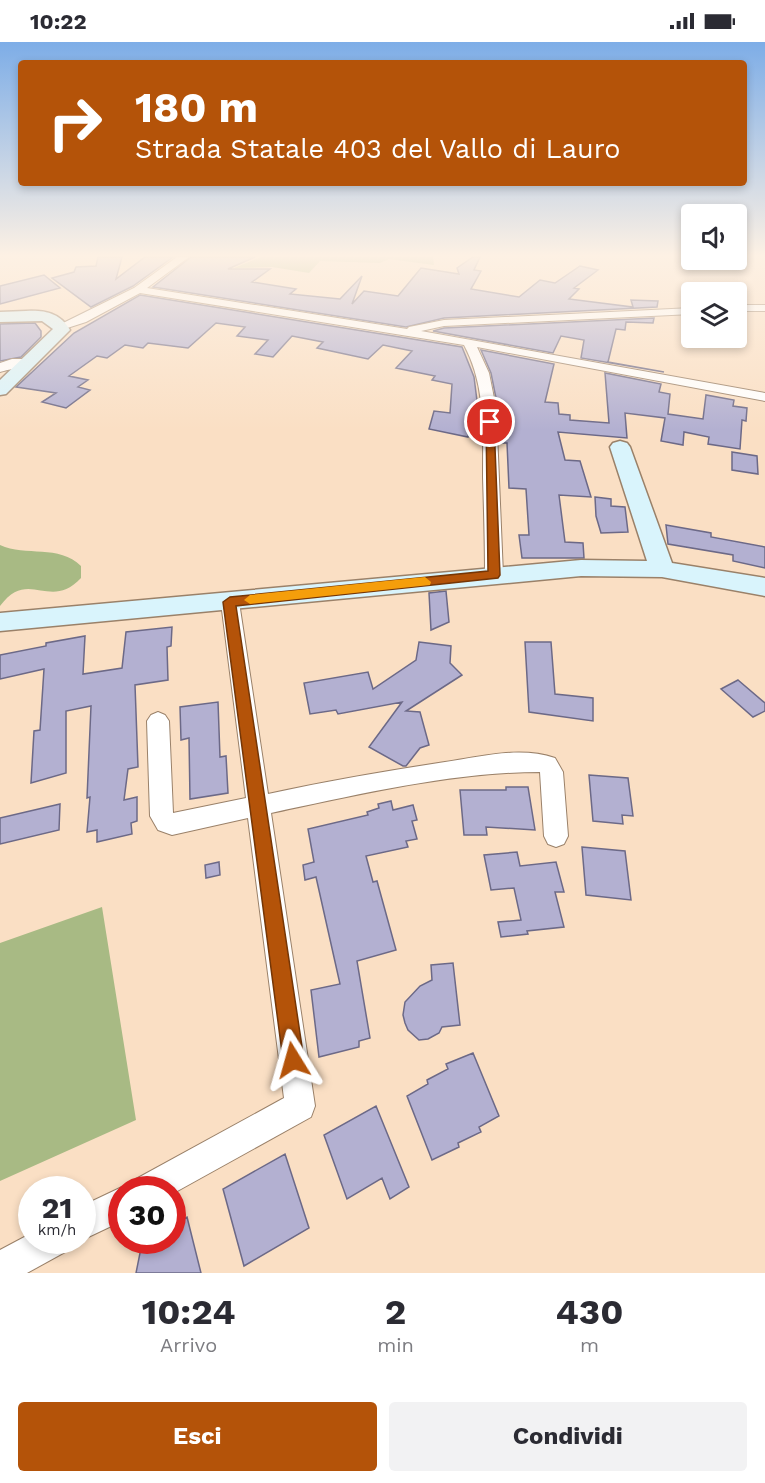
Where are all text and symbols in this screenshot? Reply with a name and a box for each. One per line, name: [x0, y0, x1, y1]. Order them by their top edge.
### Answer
text: 10:22: [30, 9, 87, 34]
text: 180 m: [135, 83, 258, 132]
icon: right: [36, 84, 114, 162]
text: Strada Statale 403 del Vallo di Lauro: [135, 133, 620, 165]
map controls: [681, 204, 747, 348]
button: sound: [681, 204, 747, 270]
button: layers: [681, 282, 747, 348]
pin: [464, 396, 515, 447]
icon: arrive: [473, 405, 506, 438]
position arrow: [261, 1028, 325, 1092]
speed limit sign: 30: [108, 1176, 186, 1254]
text: 21: [42, 1190, 72, 1225]
text: km/h: [38, 1221, 76, 1239]
text: 10:24: [142, 1291, 236, 1333]
text: 2: [385, 1291, 406, 1333]
text: 430: [556, 1291, 623, 1333]
text: Arrivo: [160, 1333, 217, 1357]
text: min: [377, 1333, 414, 1357]
text: m: [580, 1333, 599, 1357]
button: Esci: [18, 1402, 377, 1471]
button: Condividi: [389, 1402, 747, 1471]

